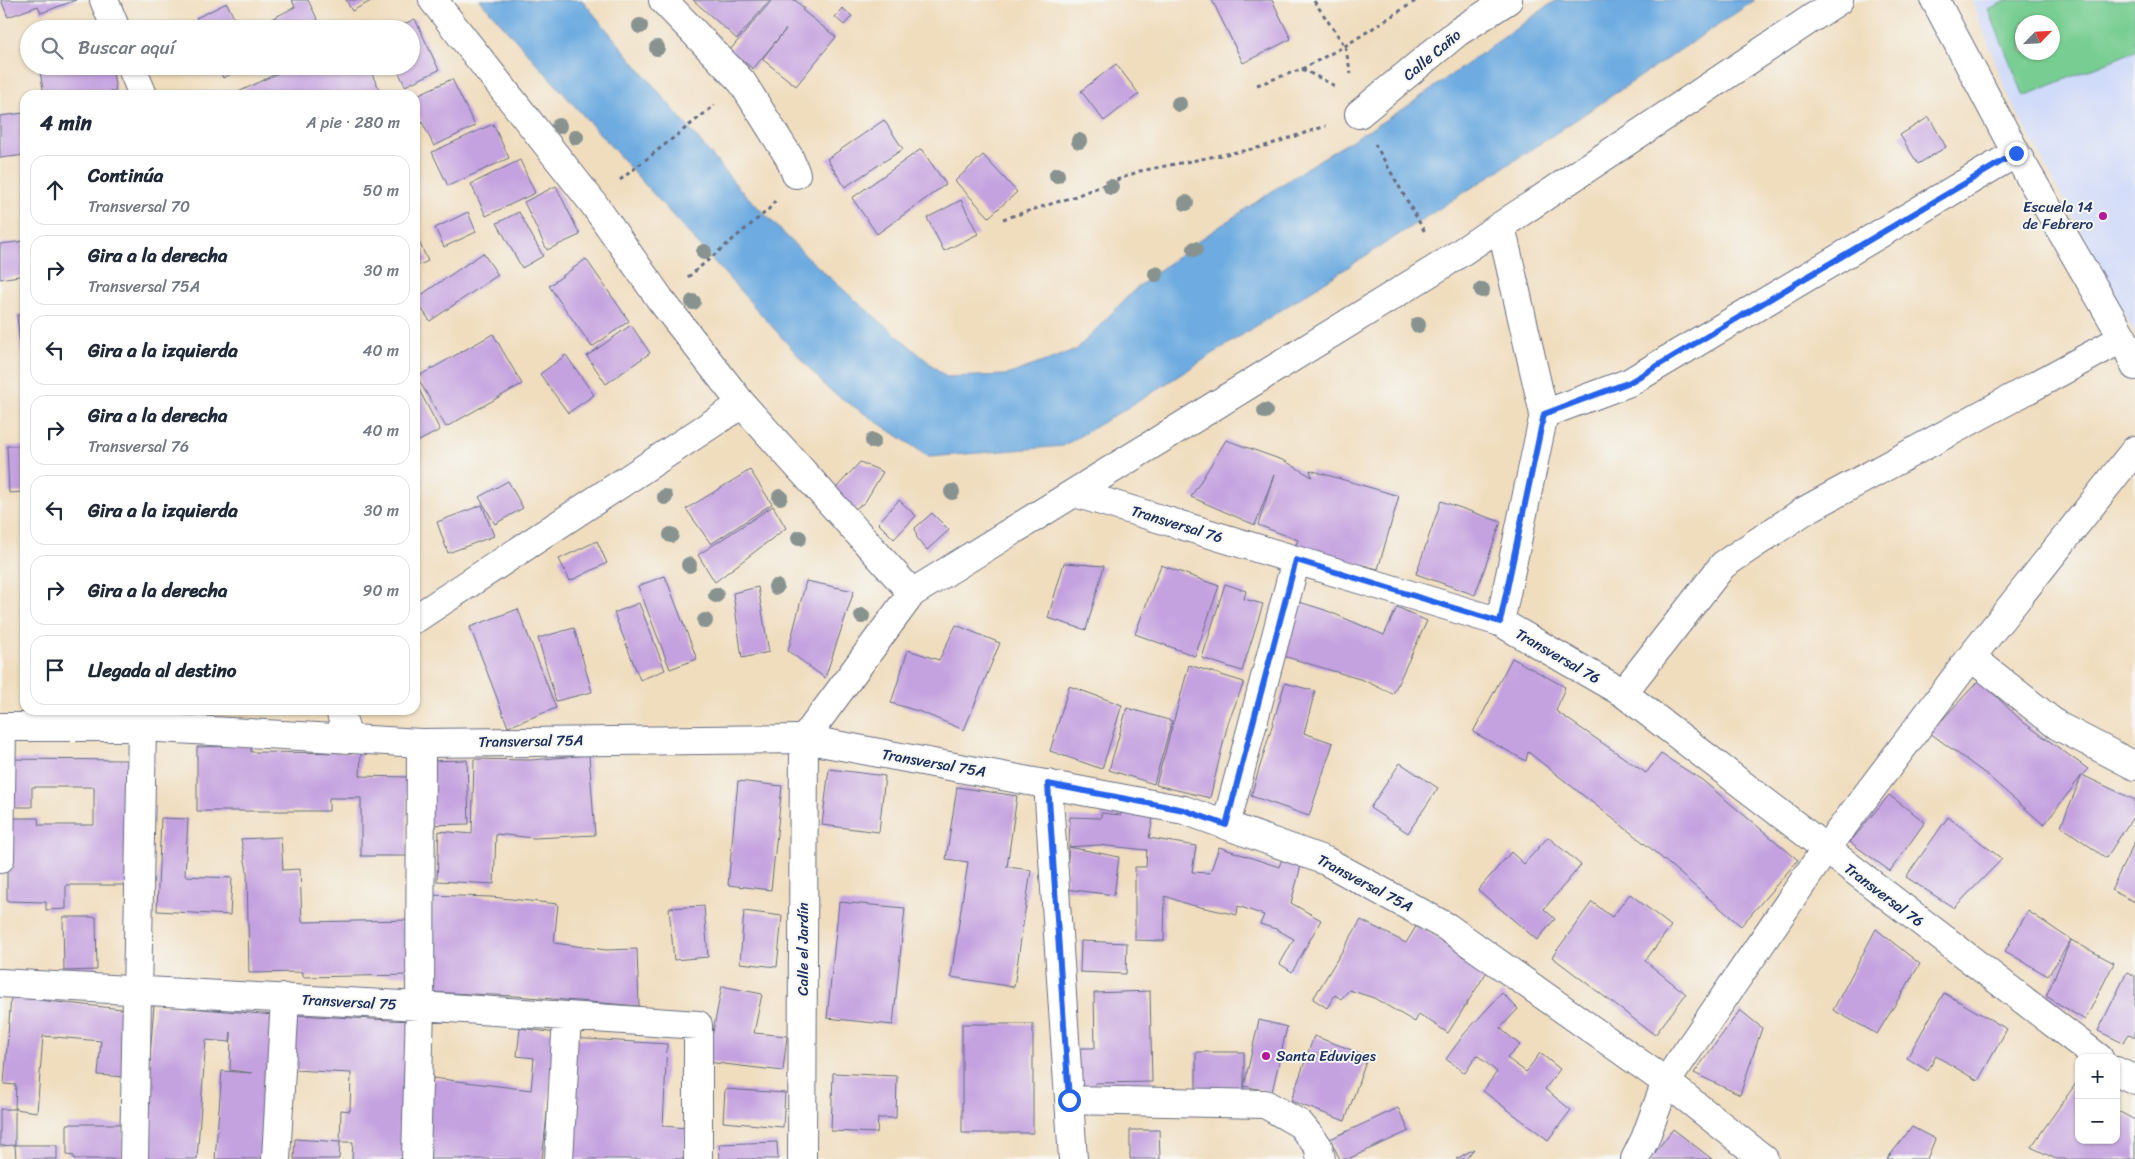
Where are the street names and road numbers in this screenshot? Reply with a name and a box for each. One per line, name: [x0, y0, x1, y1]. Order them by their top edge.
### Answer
street label: Calle Caño: [1397, 22, 1467, 87]
street label: Transversal 76: [1128, 498, 1226, 550]
street label: Transversal 76: [1510, 621, 1606, 691]
street label: Transversal 75A: [478, 727, 584, 755]
street label: Transversal 75A: [880, 741, 988, 785]
street label: Transversal 75A: [1312, 847, 1418, 919]
street label: Transversal 76: [1838, 856, 1930, 934]
street label: Calle el Jardín: [790, 902, 816, 996]
street label: Transversal 75: [301, 987, 397, 1017]

